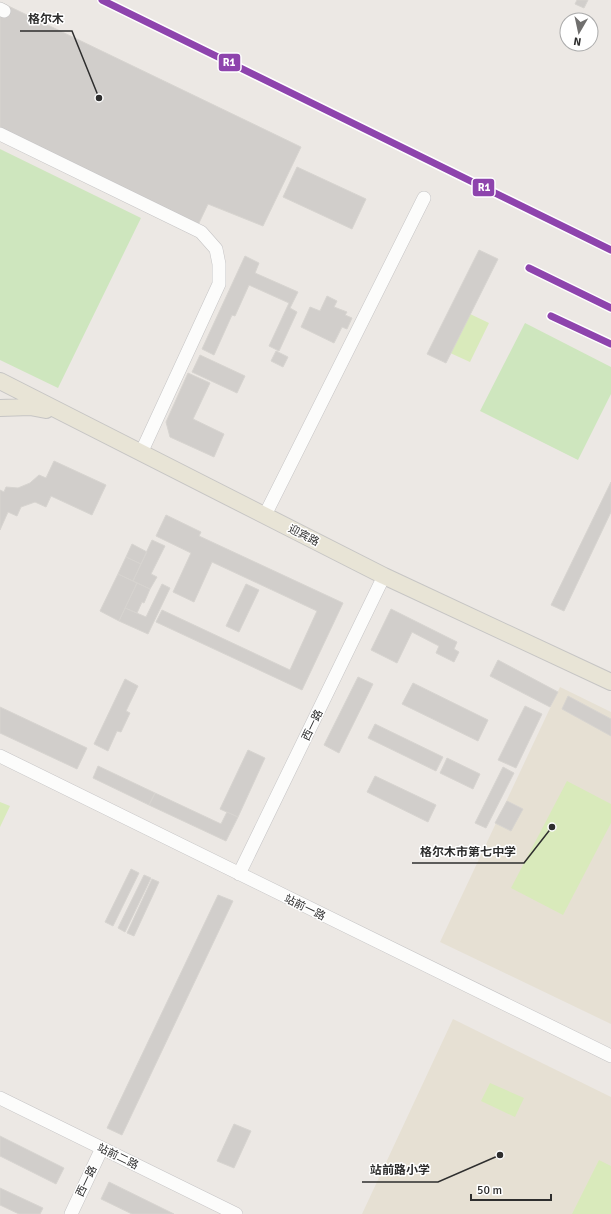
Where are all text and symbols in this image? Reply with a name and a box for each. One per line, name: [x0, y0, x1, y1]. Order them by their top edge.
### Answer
callout: 格尔木: [20, 7, 72, 31]
text: 格尔木: [28, 12, 64, 27]
north arrow: [559, 12, 599, 52]
text: N: [573, 34, 582, 48]
line badge: R1: [218, 53, 241, 72]
text: R1: [223, 56, 235, 69]
line badge: R1: [472, 178, 495, 197]
text: R1: [478, 181, 490, 194]
street label: 迎宾路: [286, 522, 321, 549]
street label: 西一路: [299, 708, 326, 743]
callout: 格尔木市第七中学: [412, 839, 524, 863]
text: 格尔木市第七中学: [420, 845, 516, 860]
street label: 站前一路: [282, 892, 327, 923]
street label: 站前二路: [95, 1141, 140, 1172]
callout: 站前路小学: [362, 1158, 438, 1182]
text: 站前路小学: [370, 1163, 430, 1178]
street label: 西一路: [73, 1164, 100, 1199]
scale bar: [471, 1176, 551, 1202]
text: 50 m: [477, 1183, 502, 1198]

